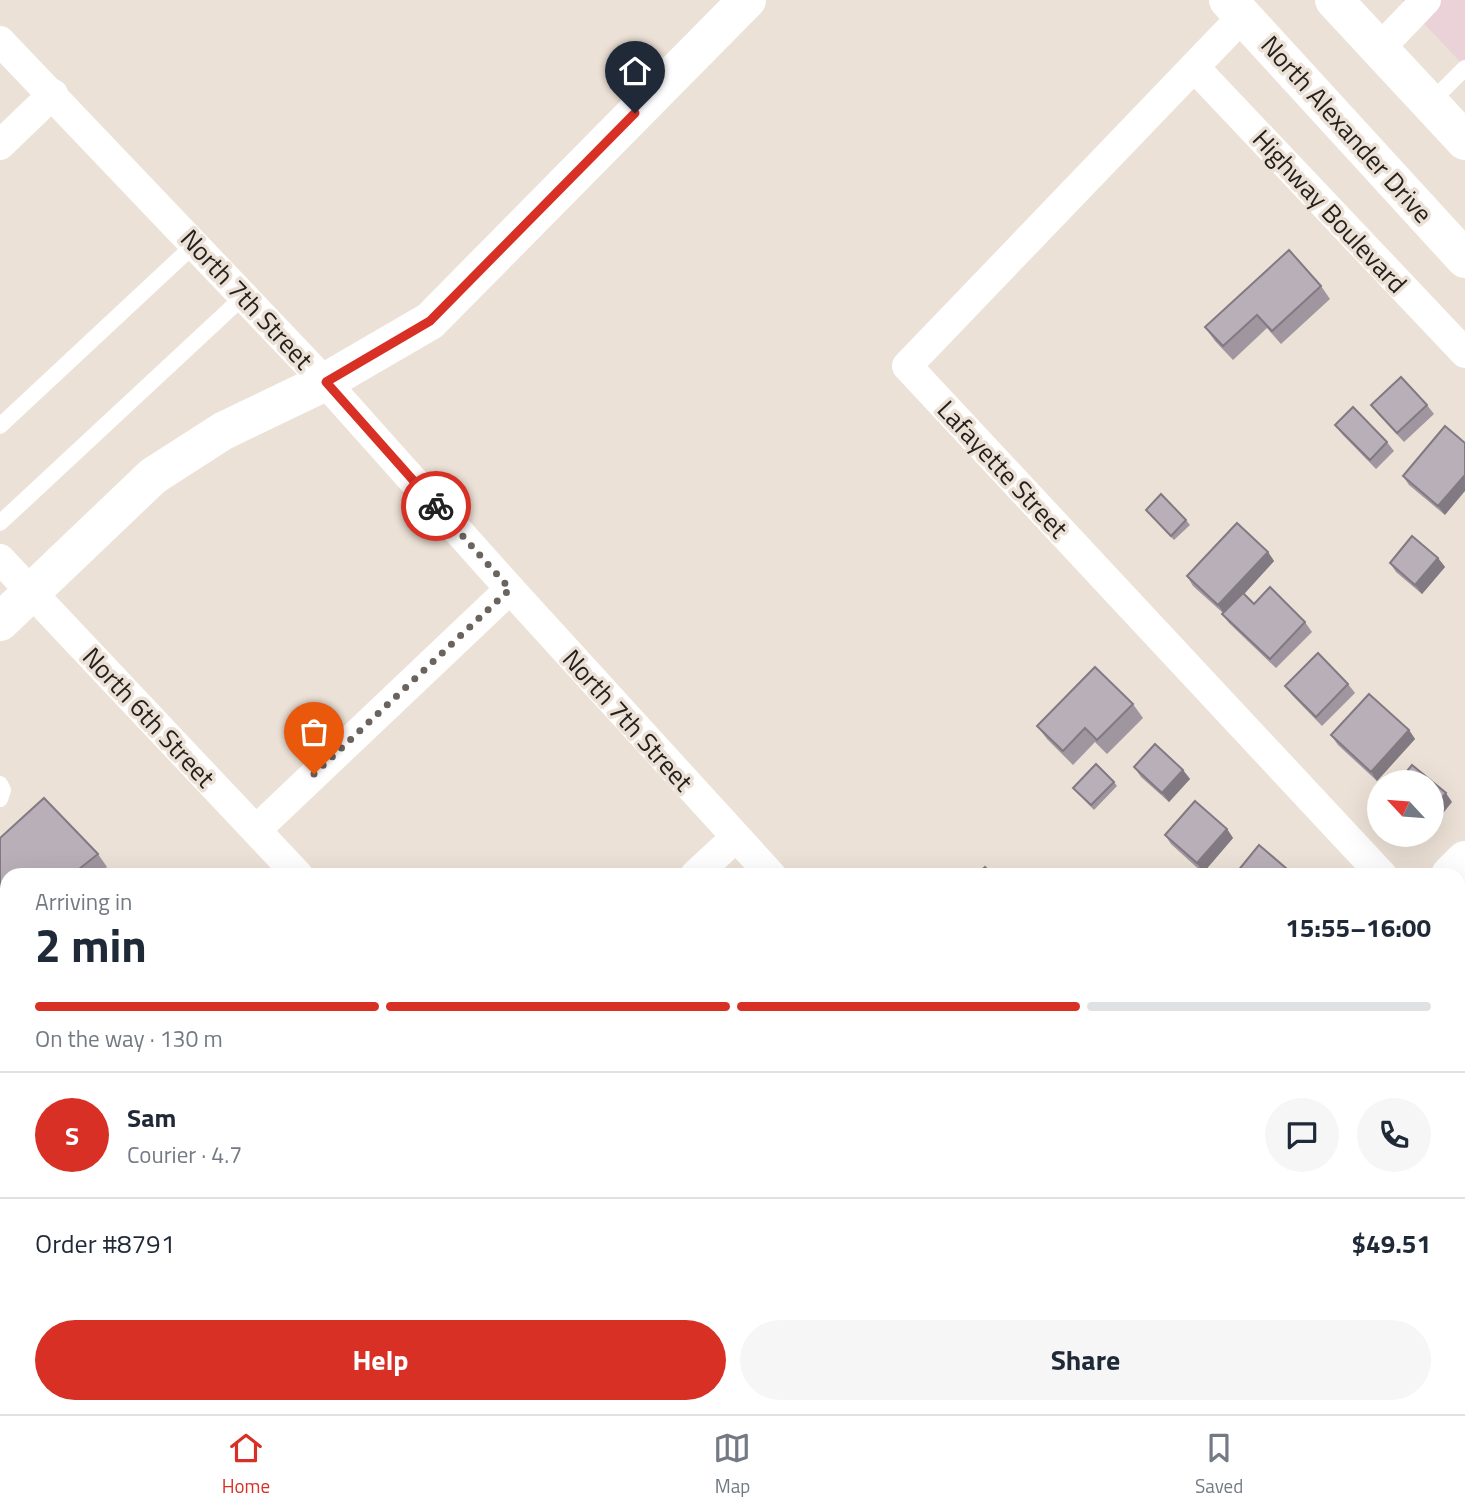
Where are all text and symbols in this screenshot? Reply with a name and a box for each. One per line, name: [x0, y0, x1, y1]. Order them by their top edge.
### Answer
street label: North Alexander Drive: [1252, 27, 1442, 231]
pin: [605, 41, 665, 113]
icon: home: [616, 52, 654, 90]
street label: Highway Boulevard: [1244, 120, 1416, 302]
street label: North 7th Street: [172, 220, 322, 378]
street label: Lafayette Street: [929, 391, 1077, 547]
courier: [401, 471, 471, 541]
icon: bike: [417, 487, 455, 525]
street label: North 6th Street: [74, 638, 224, 796]
street label: North 7th Street: [553, 640, 703, 800]
pin: [284, 702, 344, 774]
icon: bag: [295, 713, 333, 751]
north arrow: [1367, 770, 1444, 847]
map controls: [1367, 770, 1444, 847]
text: Arriving in: [35, 884, 132, 919]
text: 15:55–16:00: [1285, 908, 1431, 947]
text: 2 min: [35, 910, 147, 980]
text: On the way · 130 m: [35, 1021, 223, 1056]
text: Sam: [127, 1098, 176, 1137]
button: chat: [1265, 1098, 1339, 1172]
button: phone: [1357, 1098, 1431, 1172]
text: S: [65, 1116, 79, 1155]
text: Courier · 4.7: [127, 1137, 242, 1172]
text: Order #8791: [35, 1224, 175, 1263]
text: $49.51: [1352, 1224, 1431, 1263]
button: Help: [35, 1320, 726, 1400]
button: Share: [740, 1320, 1431, 1400]
tab: Home: [222, 1429, 270, 1500]
tab: Map: [713, 1429, 751, 1500]
tab: Saved: [1195, 1429, 1243, 1500]

